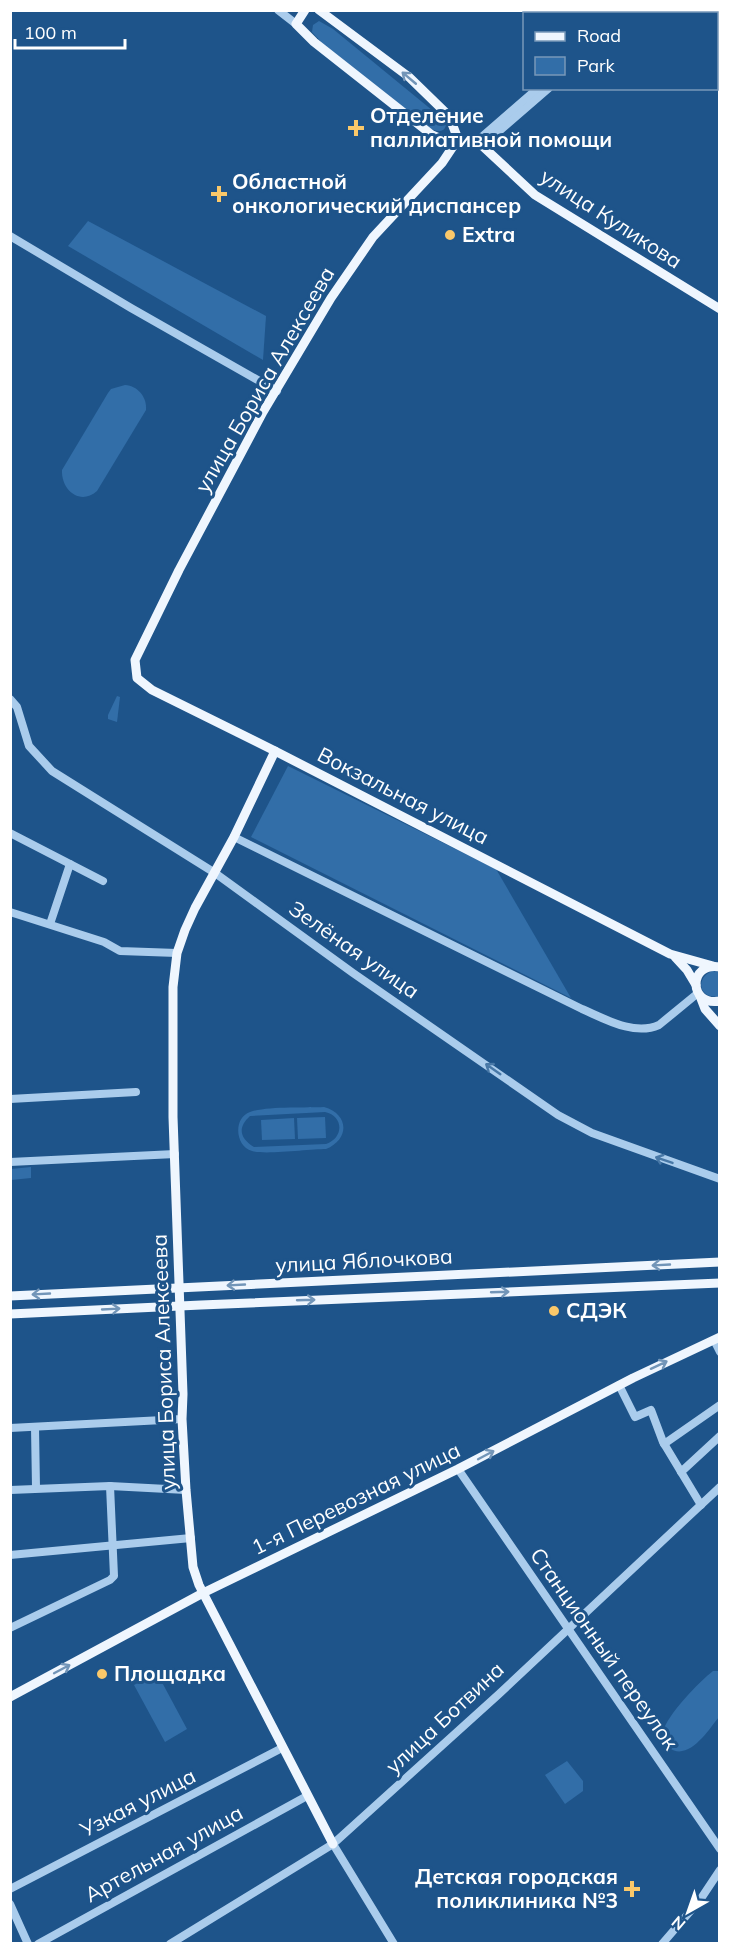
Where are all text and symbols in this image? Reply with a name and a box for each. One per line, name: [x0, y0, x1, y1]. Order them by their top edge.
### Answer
scale bar: [15, 12, 124, 50]
legend: [523, 12, 718, 90]
text: 100 m: [24, 21, 77, 44]
text: Road: [577, 24, 621, 47]
text: Park: [577, 54, 616, 77]
one-way arrow: [402, 71, 417, 85]
place label: Отделение паллиативной помощи: [370, 102, 612, 152]
marker: Отделение паллиативной помощи: [347, 119, 365, 137]
street label: улица Куликова: [536, 163, 687, 274]
place label: Областной онкологический диспансер: [232, 168, 521, 218]
marker: Областной онкологический диспансер: [210, 185, 228, 203]
place label: Extra: [462, 221, 515, 247]
marker: Extra: [443, 228, 457, 242]
street label: улица Бориса Алексеева: [189, 262, 339, 497]
street label: Вокзальная улица: [313, 741, 493, 850]
street label: Зелёная улица: [284, 895, 425, 1004]
one-way arrow: [486, 1063, 502, 1075]
one-way arrow: [655, 1153, 674, 1164]
street label: улица Бориса Алексеева: [146, 1233, 180, 1491]
street label: улица Яблочкова: [275, 1242, 453, 1278]
one-way arrow: [652, 1259, 672, 1270]
one-way arrow: [226, 1280, 246, 1291]
one-way arrow: [490, 1287, 510, 1298]
one-way arrow: [31, 1289, 51, 1300]
one-way arrow: [295, 1295, 315, 1306]
place label: СДЭК: [566, 1297, 627, 1323]
one-way arrow: [100, 1304, 120, 1315]
marker: СДЭК: [547, 1304, 561, 1318]
one-way arrow: [650, 1359, 668, 1371]
street label: 1-я Перевозная улица: [247, 1436, 464, 1560]
one-way arrow: [476, 1449, 494, 1460]
street label: Станционный переулок: [525, 1542, 685, 1755]
street label: улица Ботвина: [380, 1656, 509, 1779]
place label: Площадка: [114, 1660, 226, 1686]
one-way arrow: [53, 1663, 71, 1675]
marker: Площадка: [95, 1667, 109, 1681]
street label: Узкая улица: [75, 1762, 200, 1843]
street label: Артельная улица: [80, 1799, 247, 1907]
place label: Детская городская поликлиника №3: [415, 1863, 618, 1913]
marker: Детская городская поликлиника №3: [623, 1880, 641, 1898]
north arrow: [658, 1882, 718, 1942]
text: N: [667, 1912, 689, 1935]

